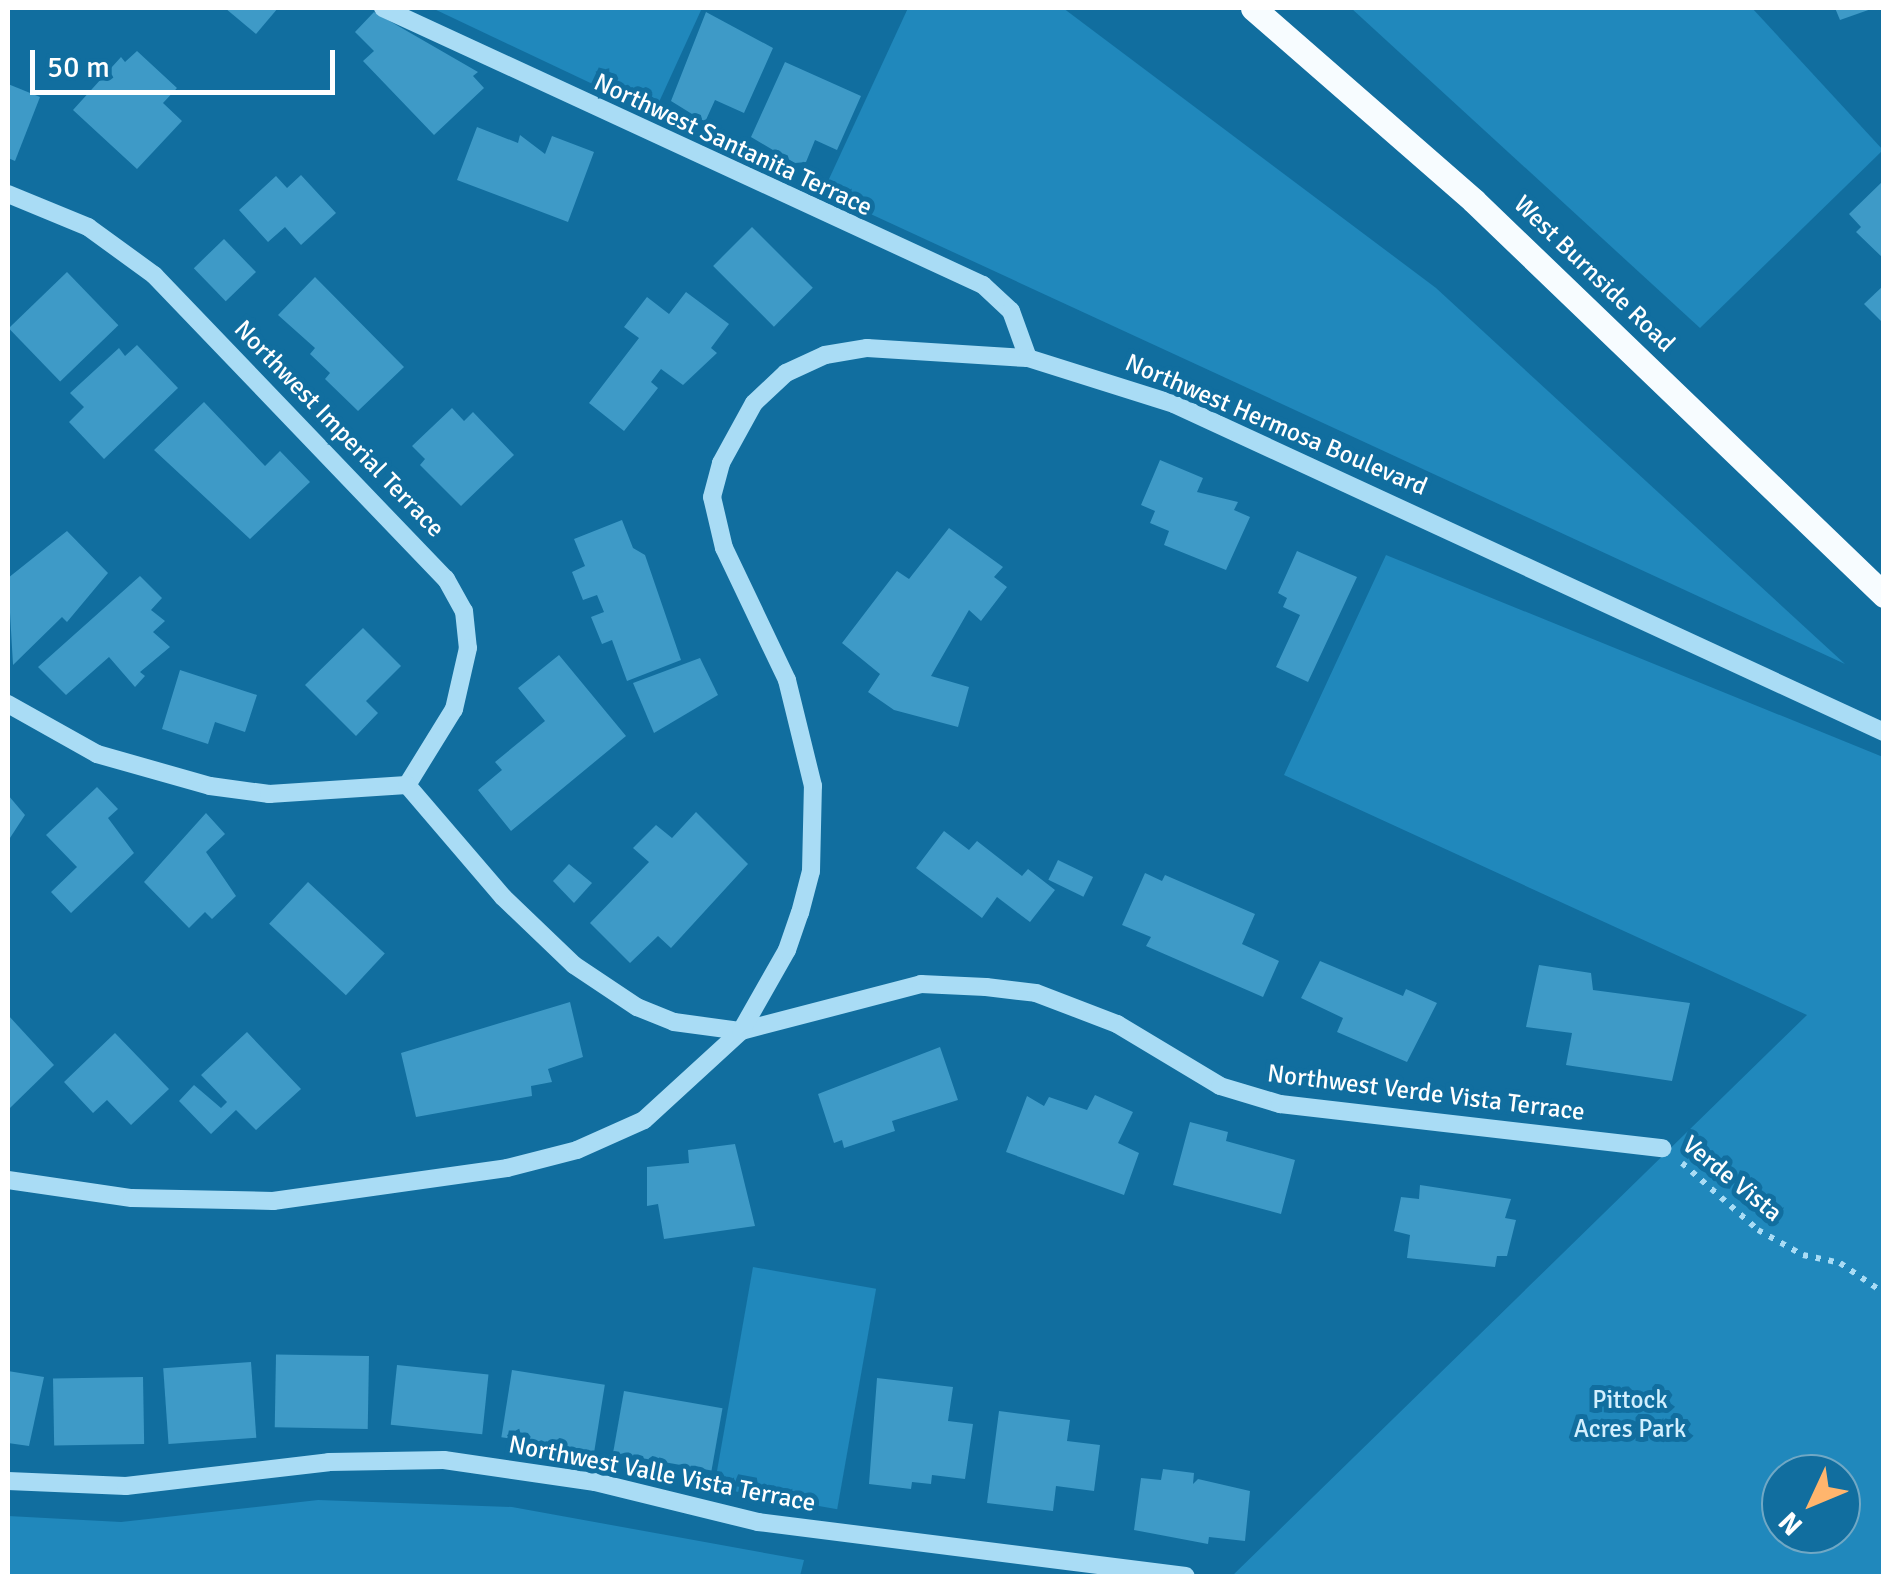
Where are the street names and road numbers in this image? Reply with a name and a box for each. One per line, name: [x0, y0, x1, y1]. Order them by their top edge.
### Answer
street label: Northwest Santanita Terrace: [589, 67, 877, 223]
street label: West Burnside Road: [1507, 190, 1681, 358]
street label: Northwest Imperial Terrace: [228, 314, 450, 544]
street label: Northwest Hermosa Boulevard: [1121, 348, 1431, 502]
street label: Northwest Verde Vista Terrace: [1266, 1059, 1586, 1127]
street label: Verde Vista: [1676, 1130, 1788, 1228]
street label: Northwest Valle Vista Terrace: [506, 1430, 818, 1518]

